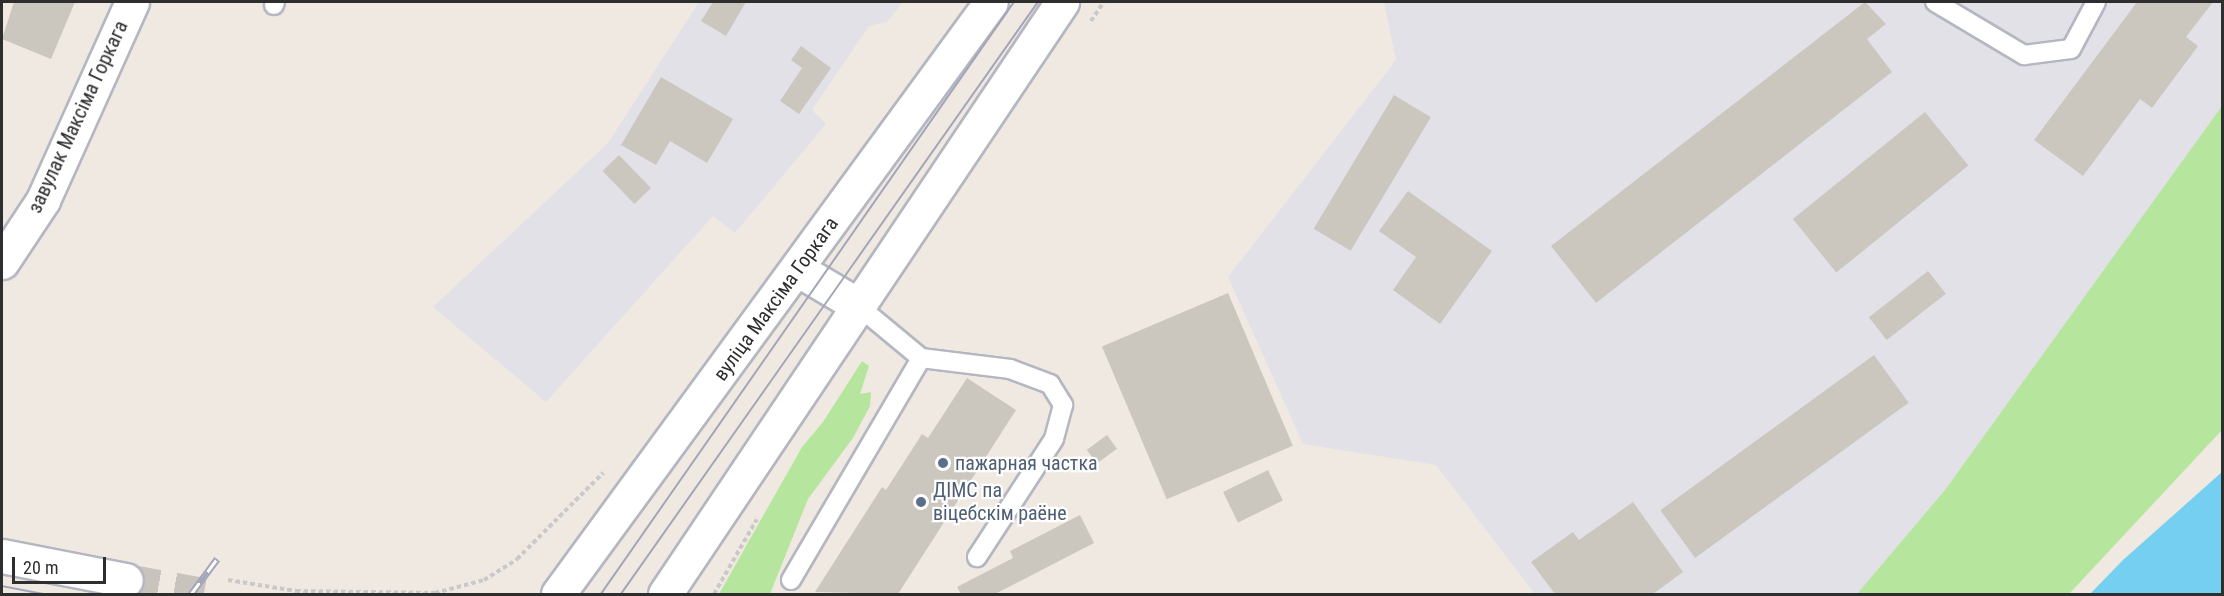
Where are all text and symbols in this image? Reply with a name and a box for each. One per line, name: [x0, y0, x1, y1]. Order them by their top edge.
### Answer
street label: завулак Максіма Горкага: [23, 17, 133, 217]
street label: вуліца Максіма Горкага: [709, 212, 843, 386]
place label: пажарная частка: [955, 451, 1098, 475]
marker: пажарная частка: [936, 456, 950, 470]
place label: ДІМС па віцебскім раёне: [933, 478, 1067, 525]
marker: ДІМС па віцебскім раёне: [914, 495, 928, 509]
scale bar: [15, 545, 110, 583]
text: 20 m: [23, 557, 58, 578]

